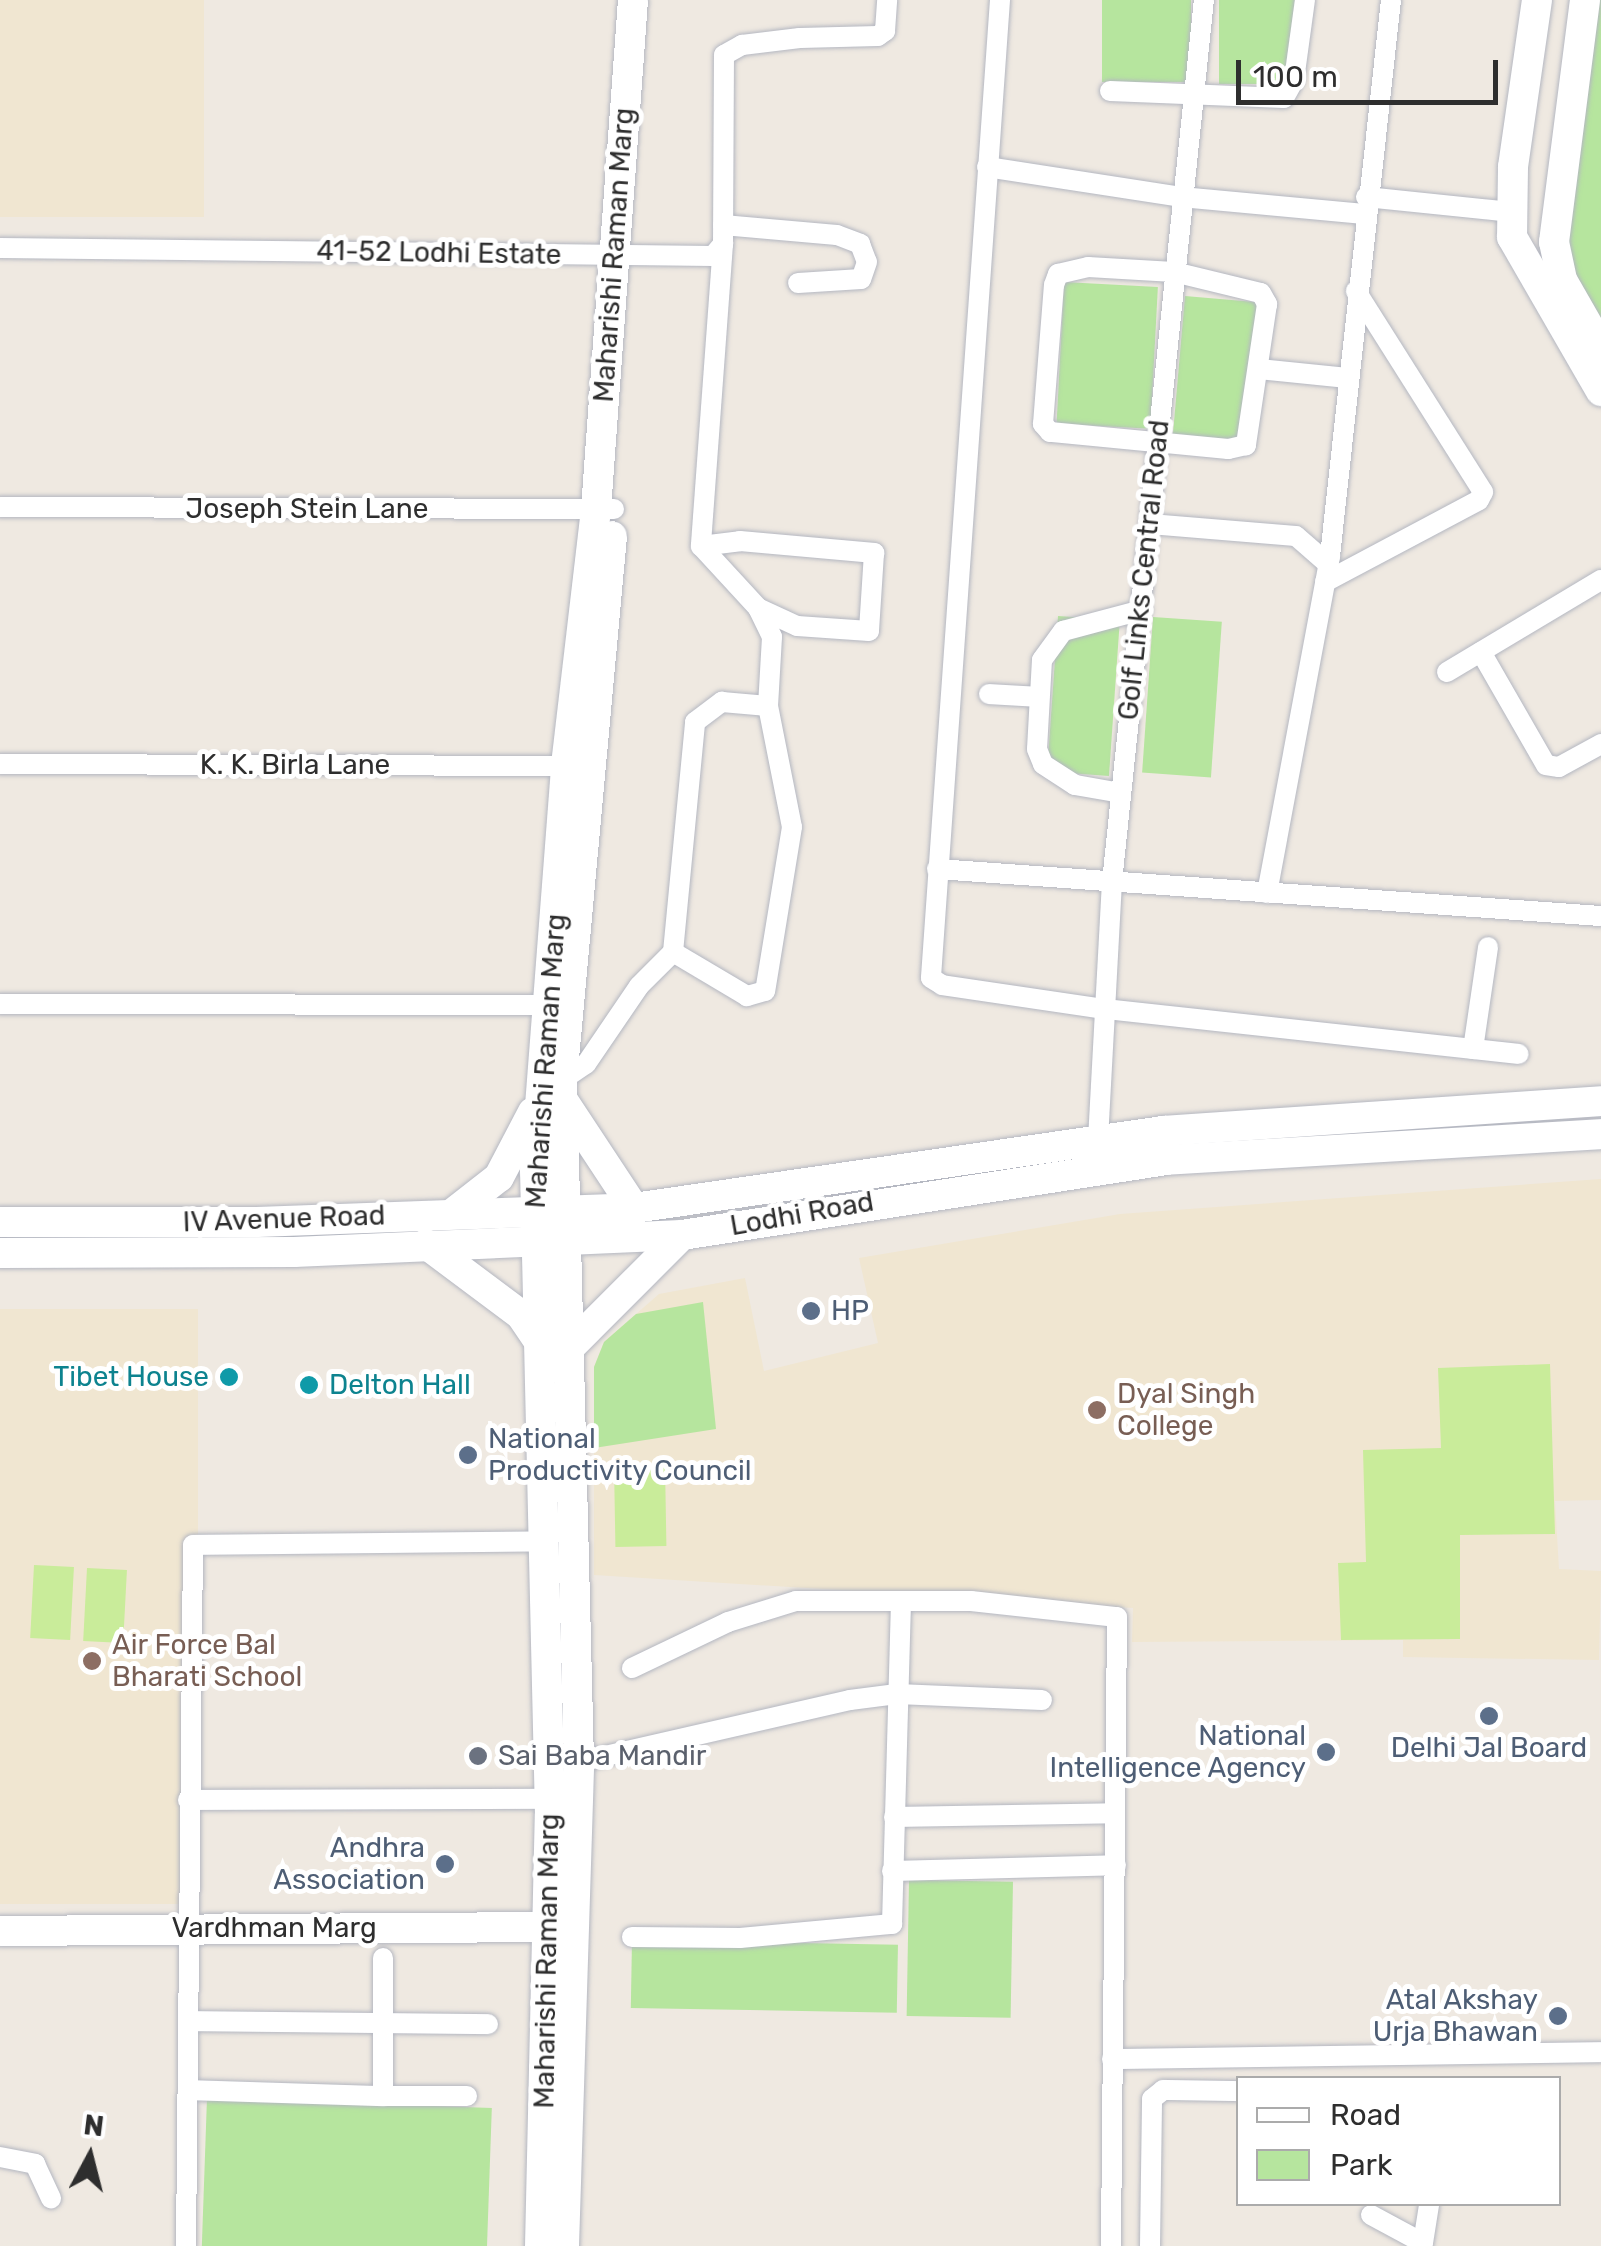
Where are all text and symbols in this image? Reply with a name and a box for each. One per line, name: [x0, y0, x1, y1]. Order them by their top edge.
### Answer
scale bar: [1241, 40, 1504, 102]
text: 100 m: [1253, 59, 1338, 95]
street label: Maharishi Raman Marg: [587, 107, 641, 403]
street label: 41-52 Lodhi Estate: [316, 234, 562, 272]
street label: Golf Links Central Road: [1111, 418, 1177, 722]
street label: Joseph Stein Lane: [186, 492, 428, 526]
street label: K. K. Birla Lane: [200, 748, 390, 782]
street label: Maharishi Raman Marg: [519, 913, 573, 1209]
street label: Lodhi Road: [728, 1185, 876, 1243]
street label: IV Avenue Road: [181, 1199, 387, 1239]
place label: HP: [831, 1294, 869, 1328]
marker: HP: [800, 1300, 822, 1322]
place label: Tibet House: [53, 1360, 209, 1394]
marker: Tibet House: [218, 1366, 240, 1388]
place label: Delton Hall: [329, 1368, 471, 1402]
marker: Delton Hall: [298, 1374, 320, 1396]
place label: Dyal Singh College: [1117, 1377, 1255, 1443]
marker: Dyal Singh College: [1086, 1399, 1108, 1421]
place label: National Productivity Council: [488, 1422, 752, 1488]
marker: National Productivity Council: [457, 1444, 479, 1466]
place label: Air Force Bal Bharati School: [112, 1628, 302, 1694]
marker: Air Force Bal Bharati School: [81, 1650, 103, 1672]
marker: Delhi Jal Board: [1478, 1705, 1500, 1727]
place label: National Intelligence Agency: [1049, 1719, 1306, 1785]
place label: Delhi Jal Board: [1391, 1731, 1587, 1765]
place label: Sai Baba Mandir: [498, 1739, 706, 1773]
marker: National Intelligence Agency: [1315, 1741, 1337, 1763]
marker: Sai Baba Mandir: [467, 1745, 489, 1767]
street label: Maharishi Raman Marg: [528, 1813, 566, 2109]
place label: Andhra Association: [273, 1831, 425, 1897]
marker: Andhra Association: [434, 1853, 456, 1875]
street label: Vardhman Marg: [171, 1911, 377, 1945]
place label: Atal Akshay Urja Bhawan: [1373, 1983, 1538, 2049]
marker: Atal Akshay Urja Bhawan: [1547, 2005, 1569, 2027]
legend: [1236, 2076, 1561, 2206]
text: Road: [1330, 2097, 1401, 2133]
north arrow: [40, 2106, 140, 2206]
text: N: [82, 2108, 106, 2143]
text: Park: [1330, 2147, 1392, 2183]

